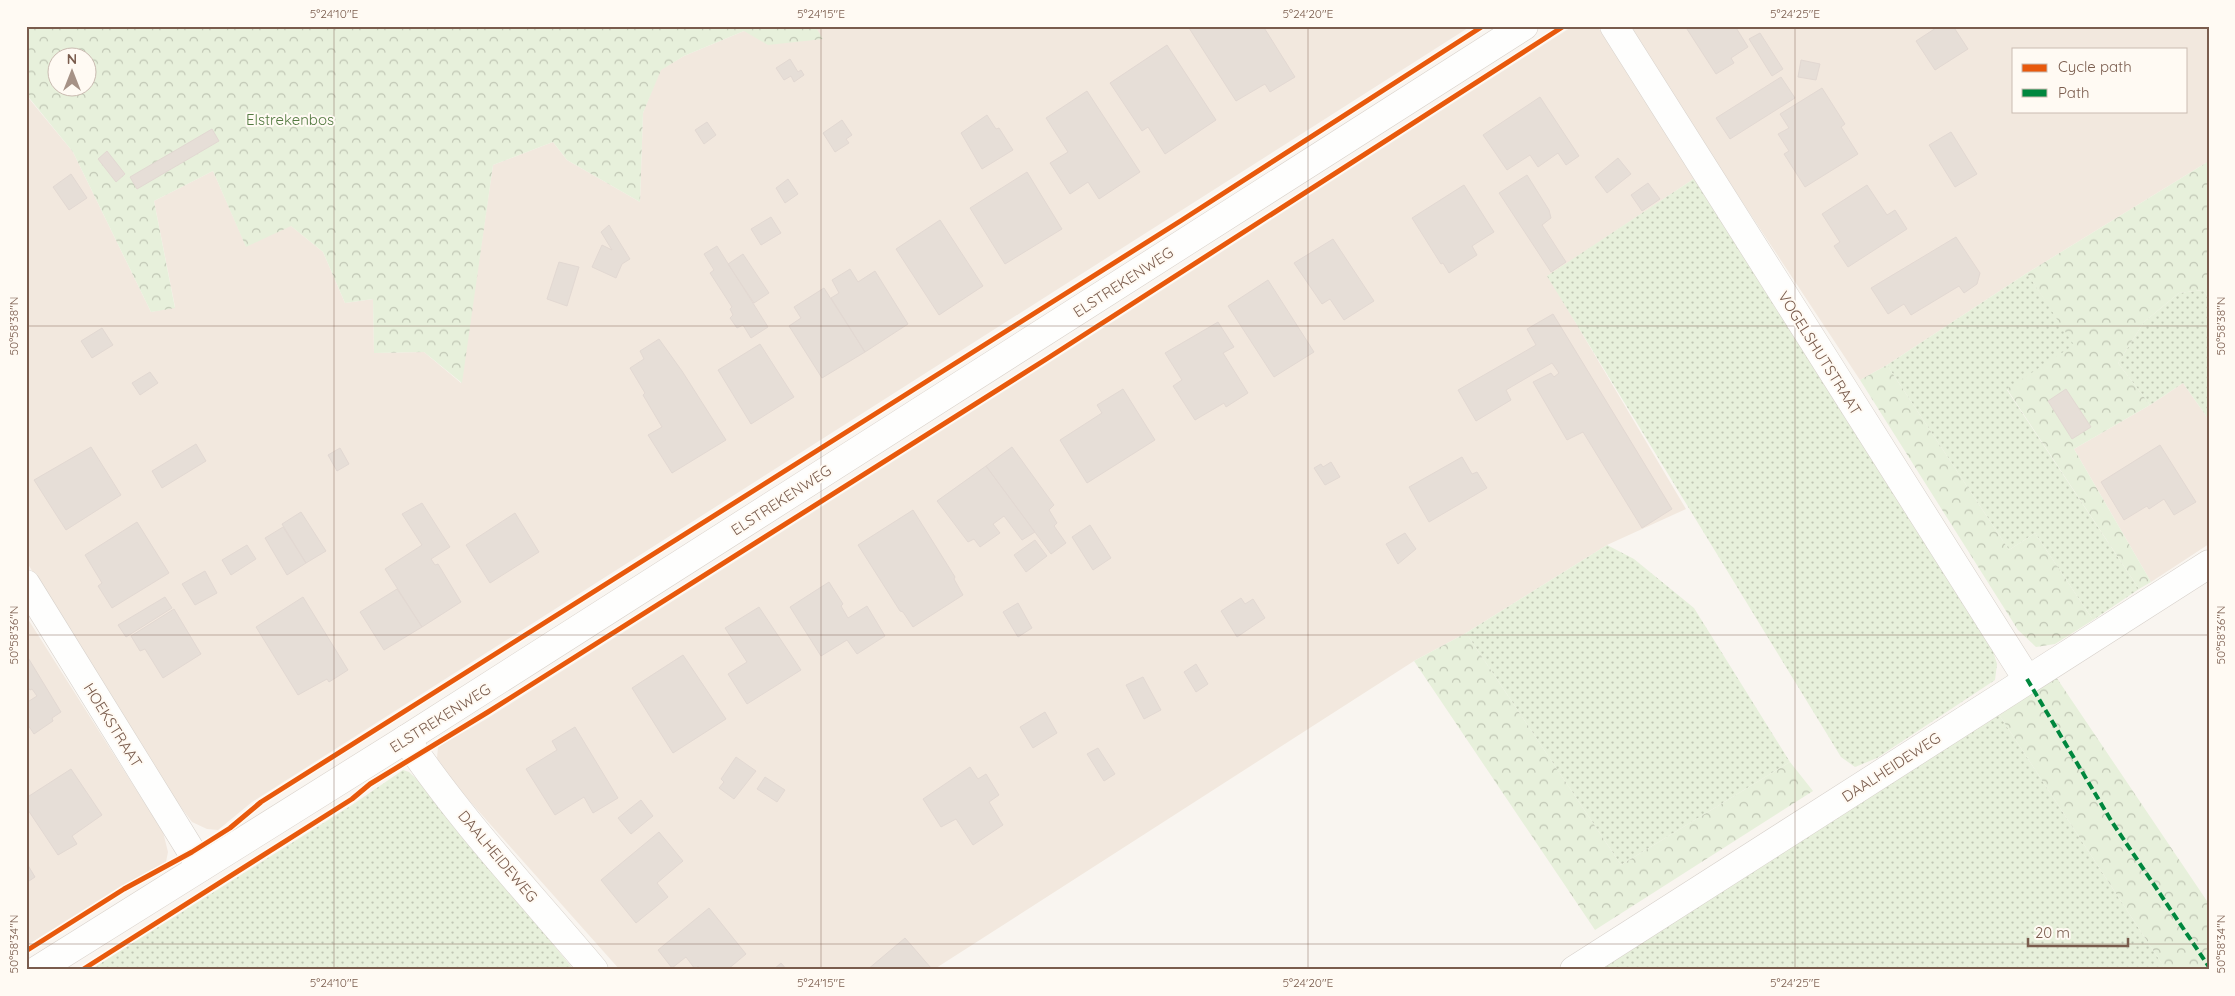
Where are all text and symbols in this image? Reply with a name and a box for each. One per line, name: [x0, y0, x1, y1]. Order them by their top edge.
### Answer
text: 5°24'10"E: [310, 6, 358, 21]
text: 5°24'15"E: [797, 6, 845, 21]
text: 5°24'20"E: [1283, 6, 1334, 21]
text: 5°24'25"E: [1770, 6, 1820, 21]
north arrow: [48, 48, 98, 98]
legend: [2012, 48, 2188, 112]
text: N: [67, 50, 77, 68]
text: Cycle path: [2058, 57, 2132, 76]
text: Path: [2058, 83, 2090, 102]
park label: Elstrekenbos: [246, 110, 334, 129]
street label: ELSTREKENWEG: [1069, 243, 1177, 321]
street label: VOGELSHUTSTRAAT: [1774, 288, 1866, 418]
text: 50°58'38"N: [6, 296, 21, 356]
text: 50°58'38"N: [2213, 296, 2228, 356]
street label: ELSTREKENWEG: [727, 461, 835, 539]
text: 50°58'36"N: [6, 605, 21, 665]
text: 50°58'36"N: [2213, 605, 2228, 665]
street label: HOEKSTRAAT: [79, 679, 147, 771]
street label: ELSTREKENWEG: [386, 679, 494, 757]
street label: DAALHEIDEWEG: [1838, 728, 1944, 806]
street label: DAALHEIDEWEG: [454, 806, 542, 906]
text: 50°58'34"N: [6, 915, 21, 973]
text: 50°58'34"N: [2213, 915, 2228, 973]
scale bar: [2028, 916, 2128, 948]
text: 20 m: [2035, 923, 2070, 942]
text: 5°24'10"E: [310, 975, 358, 990]
text: 5°24'15"E: [797, 975, 845, 990]
text: 5°24'20"E: [1283, 975, 1334, 990]
text: 5°24'25"E: [1770, 975, 1820, 990]

